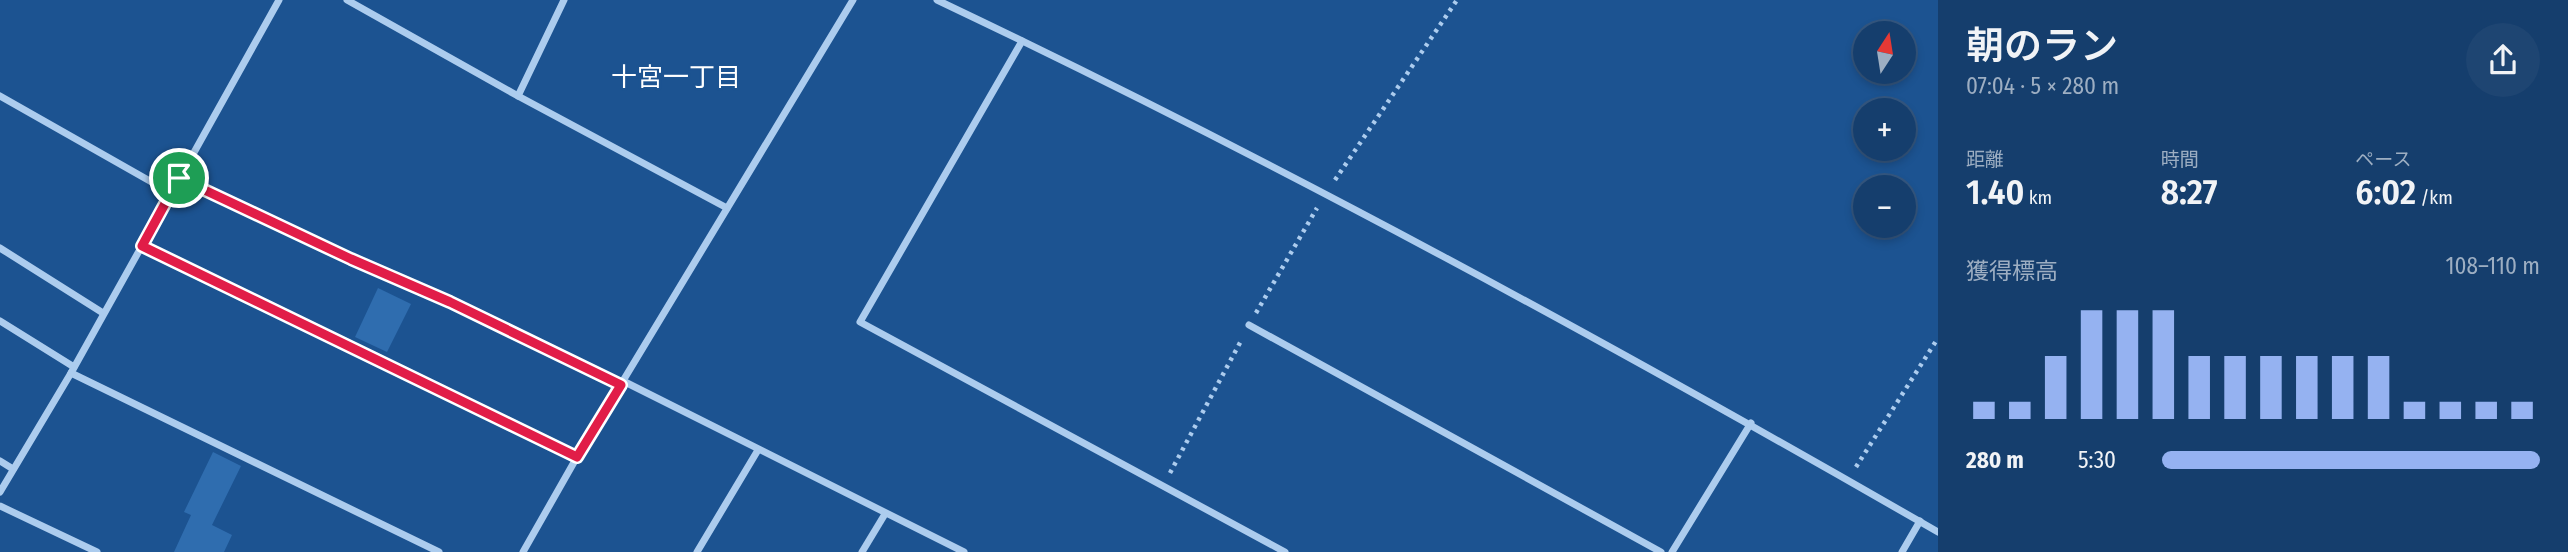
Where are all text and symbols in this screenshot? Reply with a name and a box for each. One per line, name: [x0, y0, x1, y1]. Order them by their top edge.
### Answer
north arrow: [1853, 21, 1916, 84]
map controls: [1853, 21, 1916, 238]
text: 朝のラン: [1966, 23, 2118, 69]
button: share: [2466, 23, 2540, 97]
district label: 十宮一丁目: [611, 62, 741, 93]
text: 07:04 · 5 × 280 m: [1966, 72, 2119, 100]
button: +: [1853, 98, 1916, 161]
pin: [149, 148, 209, 208]
text: 距離: [1966, 148, 2004, 171]
text: 時間: [2161, 148, 2199, 171]
text: ペース: [2355, 148, 2411, 171]
icon: arrive: [160, 159, 198, 197]
text: 1.40: [1966, 171, 2024, 213]
text: 8:27: [2161, 171, 2217, 213]
text: 6:02: [2355, 171, 2416, 213]
button: −: [1853, 175, 1916, 238]
text: km: [2024, 186, 2052, 209]
text: /km: [2416, 186, 2453, 209]
text: 108–110 m: [2446, 252, 2540, 280]
text: 獲得標高: [1966, 257, 2058, 285]
text: 280 m: [1966, 446, 2024, 474]
text: 5:30: [2078, 446, 2116, 474]

